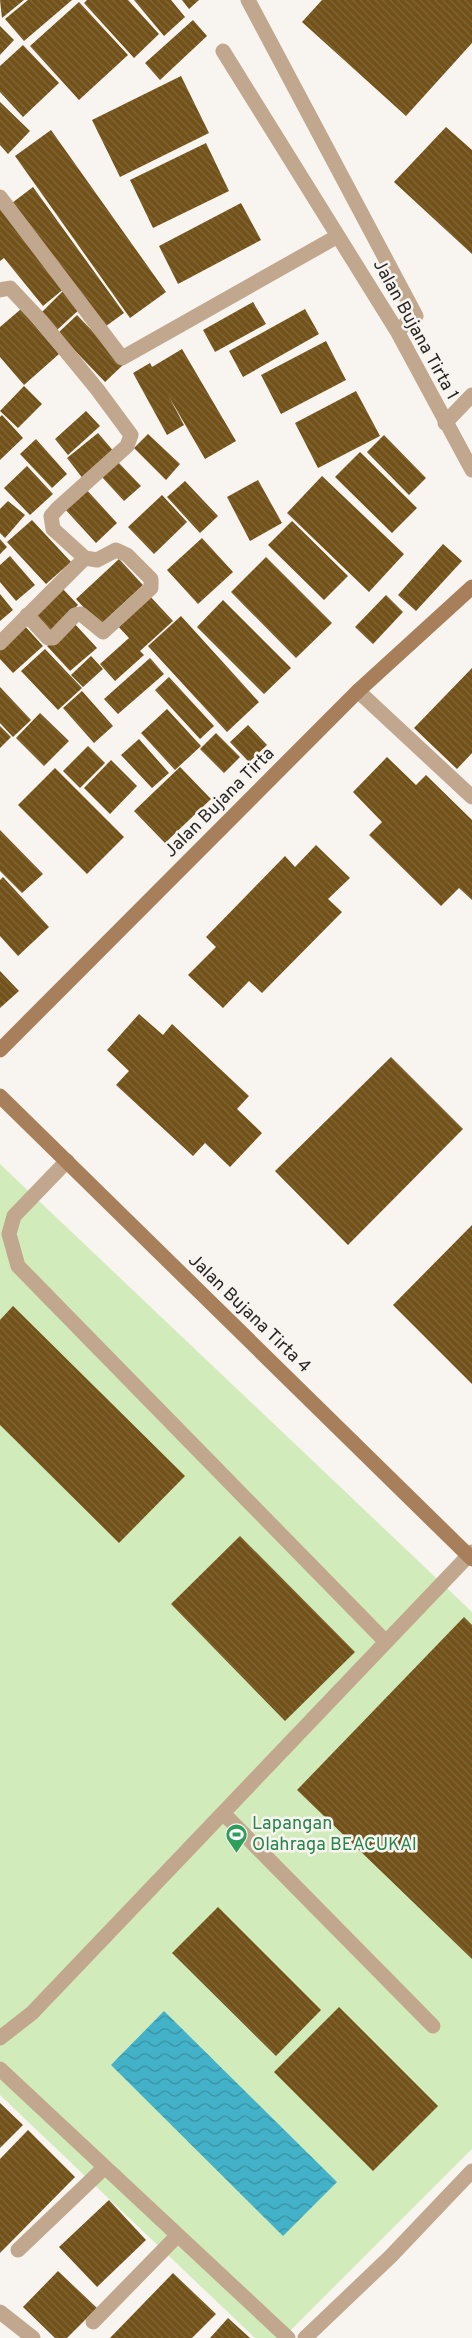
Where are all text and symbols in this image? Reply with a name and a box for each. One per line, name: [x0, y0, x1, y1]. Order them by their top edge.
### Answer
street label: Jalan Bujana Tirta 1: [367, 256, 463, 404]
street label: Jalan Bujana Tirta: [160, 743, 280, 863]
street label: Jalan Bujana Tirta 4: [183, 1249, 315, 1379]
place label: Lapangan Olahraga BEACUKAI: [252, 1813, 417, 1857]
sports icon: Lapangan Olahraga BEACUKAI: [224, 1822, 248, 1853]

